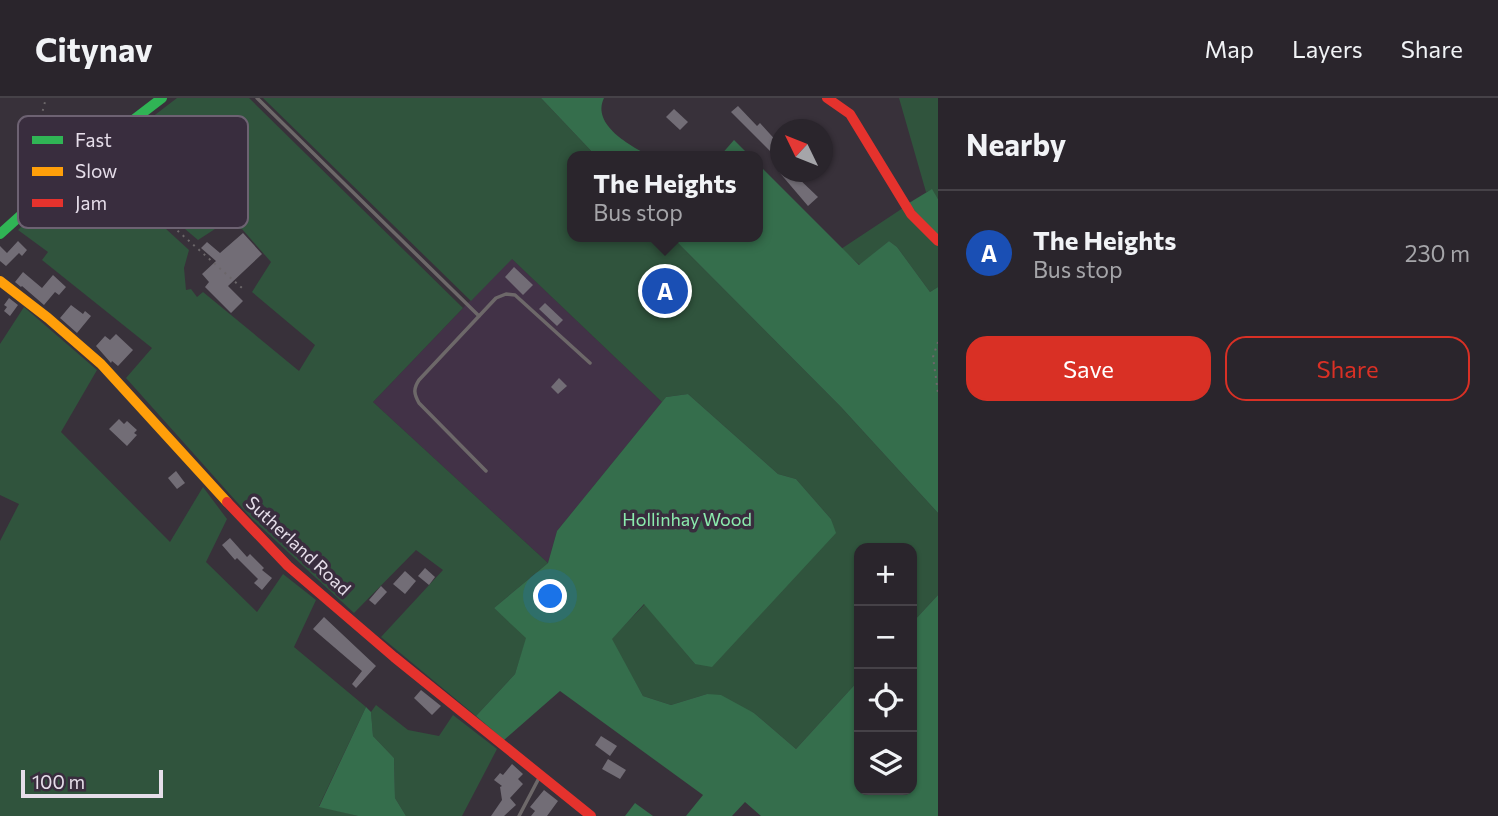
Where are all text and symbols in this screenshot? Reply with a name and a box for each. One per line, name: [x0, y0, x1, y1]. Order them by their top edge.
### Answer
text: Citynav: [35, 28, 153, 69]
text: Map: [1205, 34, 1254, 63]
text: Layers: [1292, 34, 1363, 63]
text: Share: [1401, 34, 1463, 63]
legend: [18, 116, 248, 228]
north arrow: [770, 119, 833, 182]
text: Nearby: [966, 125, 1066, 162]
text: Fast: [75, 128, 112, 151]
popup: [567, 151, 763, 242]
text: Slow: [75, 159, 117, 182]
text: The Heights: [593, 167, 737, 198]
text: Jam: [75, 191, 107, 214]
text: Bus stop: [593, 198, 683, 226]
text: The Heights: [1033, 224, 1176, 255]
text: A: [981, 239, 997, 267]
text: 230 m: [1405, 239, 1470, 267]
text: Bus stop: [1033, 255, 1123, 283]
pin: A: [642, 265, 688, 317]
button: Save: [966, 336, 1211, 401]
button: Share: [1225, 336, 1470, 401]
street label: Sutherland Road: [242, 491, 356, 599]
park label: Hollinhay Wood: [622, 508, 752, 530]
map controls: [854, 543, 917, 795]
button: +: [854, 543, 917, 606]
your location: [533, 579, 567, 613]
button: −: [854, 606, 917, 669]
button: locate: [854, 669, 917, 732]
button: layers: [854, 732, 917, 795]
scale bar: [21, 767, 163, 799]
text: 100 m: [32, 770, 85, 793]

